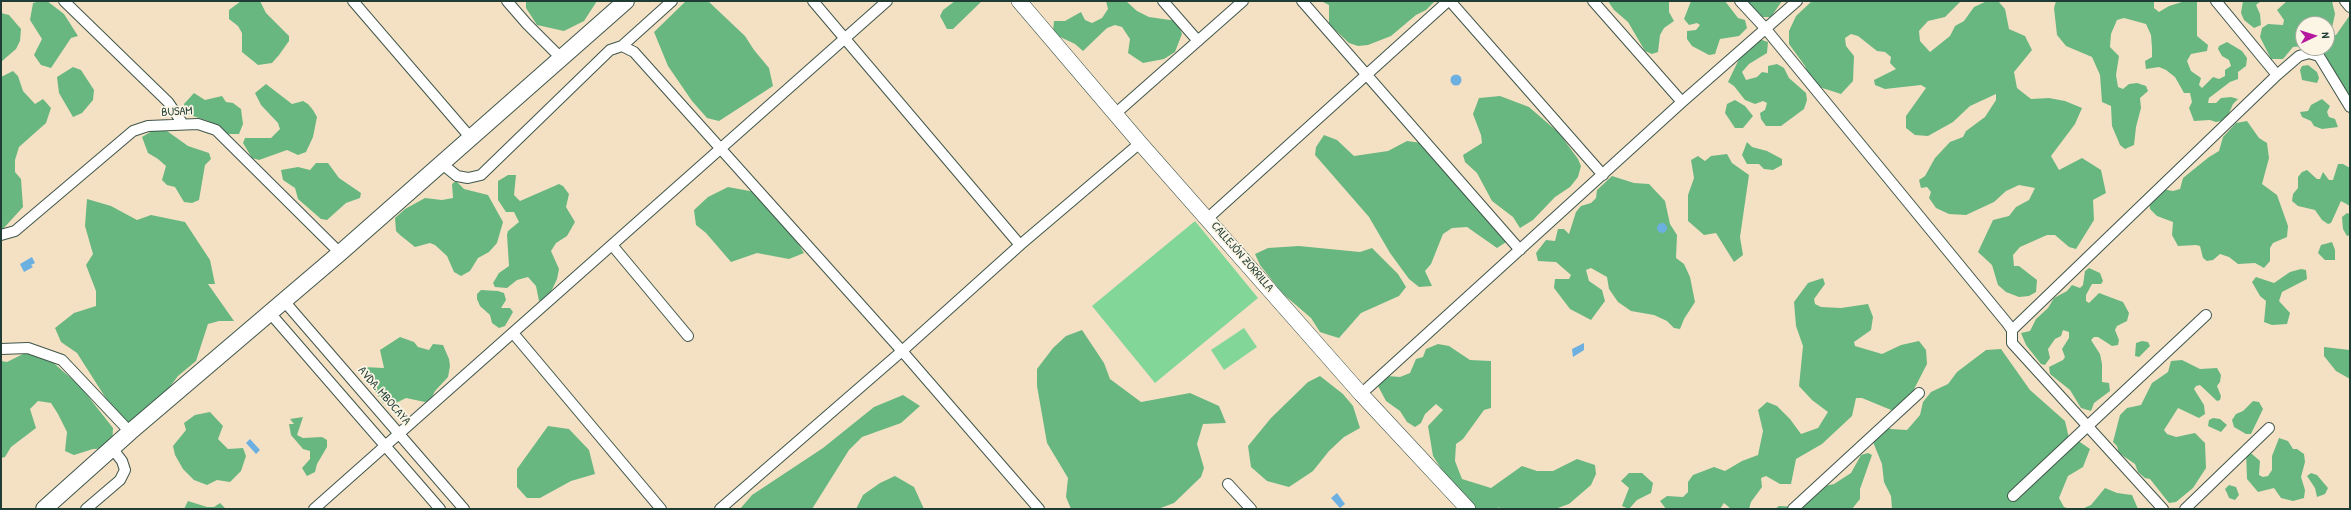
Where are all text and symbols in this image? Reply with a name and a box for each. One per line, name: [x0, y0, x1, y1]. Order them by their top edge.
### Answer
north arrow: [2295, 16, 2335, 56]
text: N: [2319, 32, 2333, 39]
street label: BUSAM: [161, 104, 193, 120]
street label: CALLEJÓN ZORRILLA: [1208, 219, 1276, 295]
street label: AVDA. MBOCAYA: [355, 364, 413, 428]

